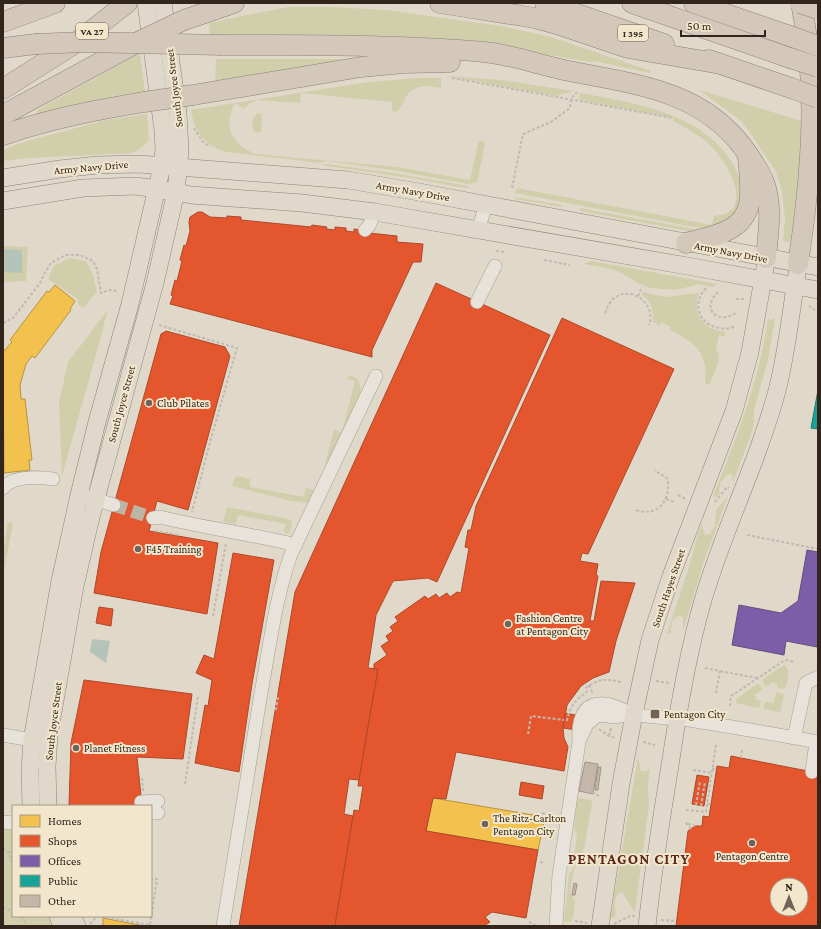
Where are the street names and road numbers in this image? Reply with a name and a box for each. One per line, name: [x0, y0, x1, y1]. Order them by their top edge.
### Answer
road number: VA 27: [76, 23, 108, 39]
road number: I 395: [618, 25, 648, 41]
street label: South Joyce Street: [163, 48, 186, 128]
street label: Army Navy Drive: [53, 158, 129, 177]
street label: Army Navy Drive: [375, 179, 451, 204]
street label: Army Navy Drive: [693, 239, 769, 266]
street label: South Joyce Street: [105, 364, 138, 444]
street label: South Hayes Street: [649, 547, 688, 629]
street label: South Joyce Street: [42, 681, 65, 761]

